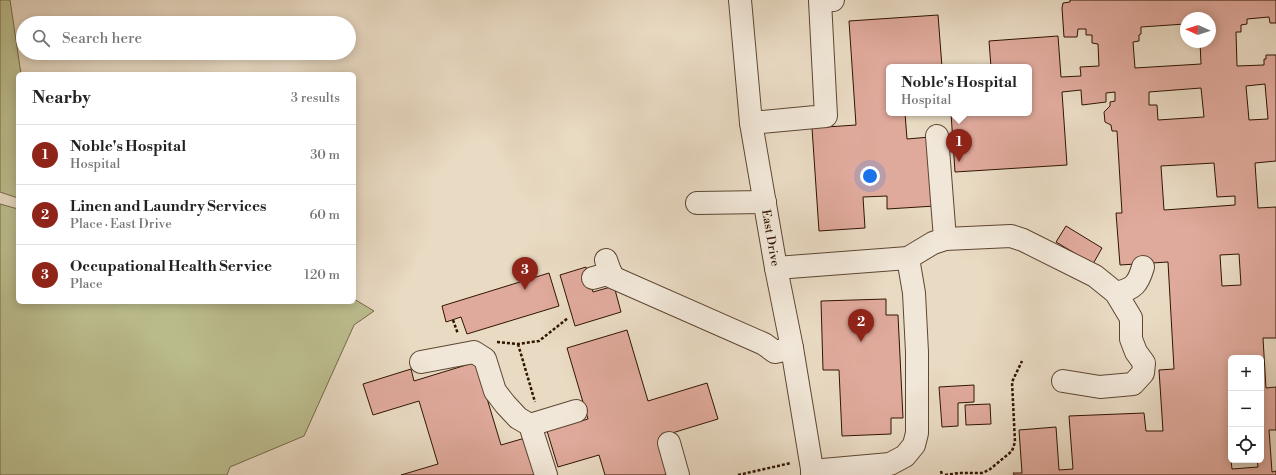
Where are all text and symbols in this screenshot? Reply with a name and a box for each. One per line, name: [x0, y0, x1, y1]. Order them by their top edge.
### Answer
north arrow: [1180, 12, 1216, 48]
search box: [16, 16, 356, 60]
icon: search: [30, 27, 52, 49]
text: Search here: [62, 29, 142, 48]
popup: [886, 64, 1032, 116]
text: Noble's Hospital: [901, 73, 1017, 92]
text: Nearby: [32, 87, 91, 109]
text: 3 results: [291, 90, 340, 106]
text: Hospital: [901, 92, 951, 108]
pin: 1: [946, 129, 972, 162]
text: Noble's Hospital: [70, 137, 186, 156]
text: 1: [42, 147, 48, 163]
text: 30 m: [310, 147, 340, 163]
text: Hospital: [70, 156, 120, 172]
your location: [860, 166, 880, 186]
text: Linen and Laundry Services: [70, 197, 266, 216]
text: 2: [41, 207, 49, 223]
text: 60 m: [309, 207, 340, 223]
street label: East Drive: [759, 208, 783, 267]
text: Place · East Drive: [70, 216, 172, 232]
text: Occupational Health Service: [70, 257, 272, 276]
pin: 3: [512, 257, 538, 290]
text: 3: [41, 267, 49, 283]
text: 120 m: [304, 267, 340, 283]
text: Place: [70, 276, 102, 292]
pin: 2: [848, 309, 874, 342]
map controls: [1228, 355, 1264, 463]
button: +: [1228, 355, 1264, 391]
button: −: [1228, 391, 1264, 427]
button: locate: [1228, 427, 1264, 463]

